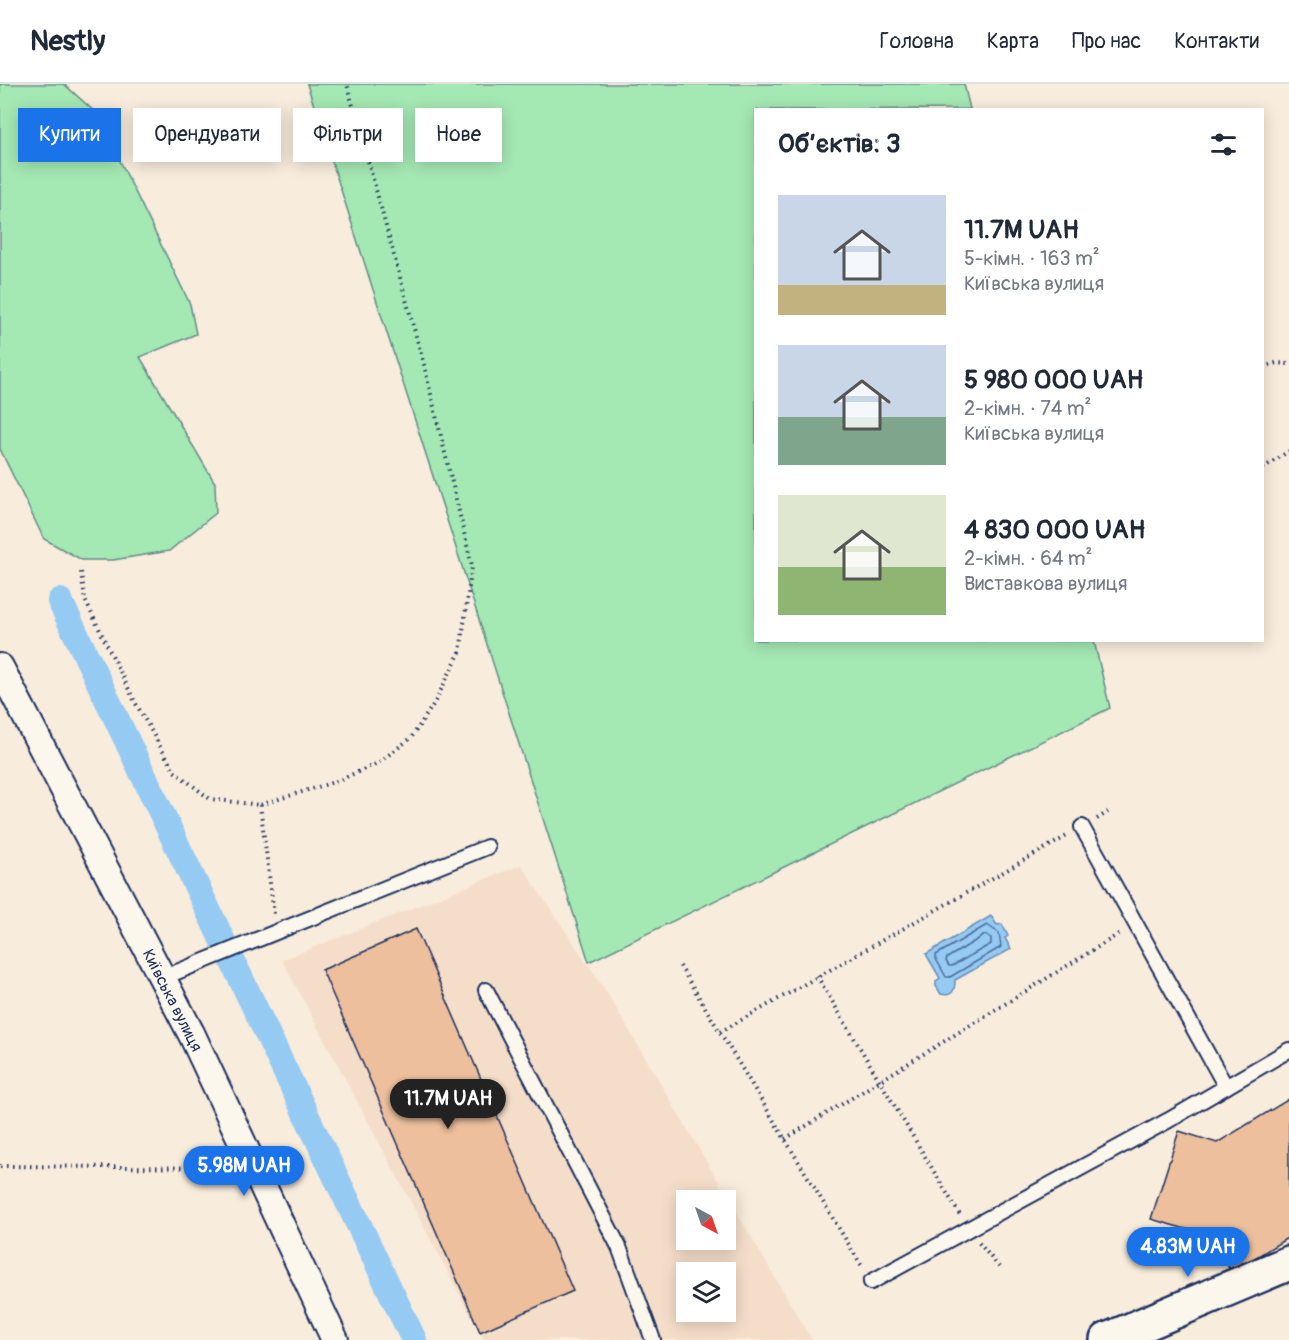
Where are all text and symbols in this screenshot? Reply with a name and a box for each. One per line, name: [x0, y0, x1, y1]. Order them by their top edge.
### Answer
text: Nestly: [30, 24, 105, 59]
text: Головна: [880, 28, 954, 55]
text: Карта: [987, 28, 1039, 55]
text: Про нас: [1072, 28, 1141, 55]
text: Контакти: [1174, 28, 1259, 55]
chip: Купити: [18, 108, 121, 162]
chip: Орендувати: [133, 108, 281, 162]
chip: Фільтри: [293, 108, 403, 162]
chip: Нове: [415, 108, 502, 162]
text: Об’єктів: 3: [778, 128, 901, 160]
icon: filters: [1207, 128, 1240, 161]
text: 11.7M UAH: [964, 214, 1079, 246]
icon: home: [826, 219, 898, 291]
text: 5-кімн. · 163 m²: [964, 246, 1099, 271]
text: Київська вулиця: [964, 271, 1104, 296]
text: 5 980 000 UAH: [964, 364, 1143, 396]
icon: home: [826, 369, 898, 441]
text: 2-кімн. · 74 m²: [964, 396, 1091, 421]
text: Київська вулиця: [964, 421, 1104, 446]
text: 4 830 000 UAH: [964, 514, 1145, 546]
icon: home: [826, 519, 898, 591]
text: 2-кімн. · 64 m²: [964, 546, 1092, 571]
text: Виставкова вулиця: [964, 571, 1127, 596]
street label: Київська вулиця: [138, 946, 206, 1055]
pin: 11.7M UAH: [379, 1079, 517, 1130]
text: 11.7M UAH: [404, 1086, 492, 1111]
pin: 5.98M UAH: [175, 1146, 313, 1197]
text: 5.98M UAH: [197, 1153, 291, 1178]
north arrow: [676, 1190, 736, 1250]
map controls: [676, 1190, 736, 1322]
pin: 4.83M UAH: [1119, 1227, 1257, 1278]
text: 4.83M UAH: [1141, 1234, 1235, 1259]
button: layers: [676, 1262, 736, 1322]

